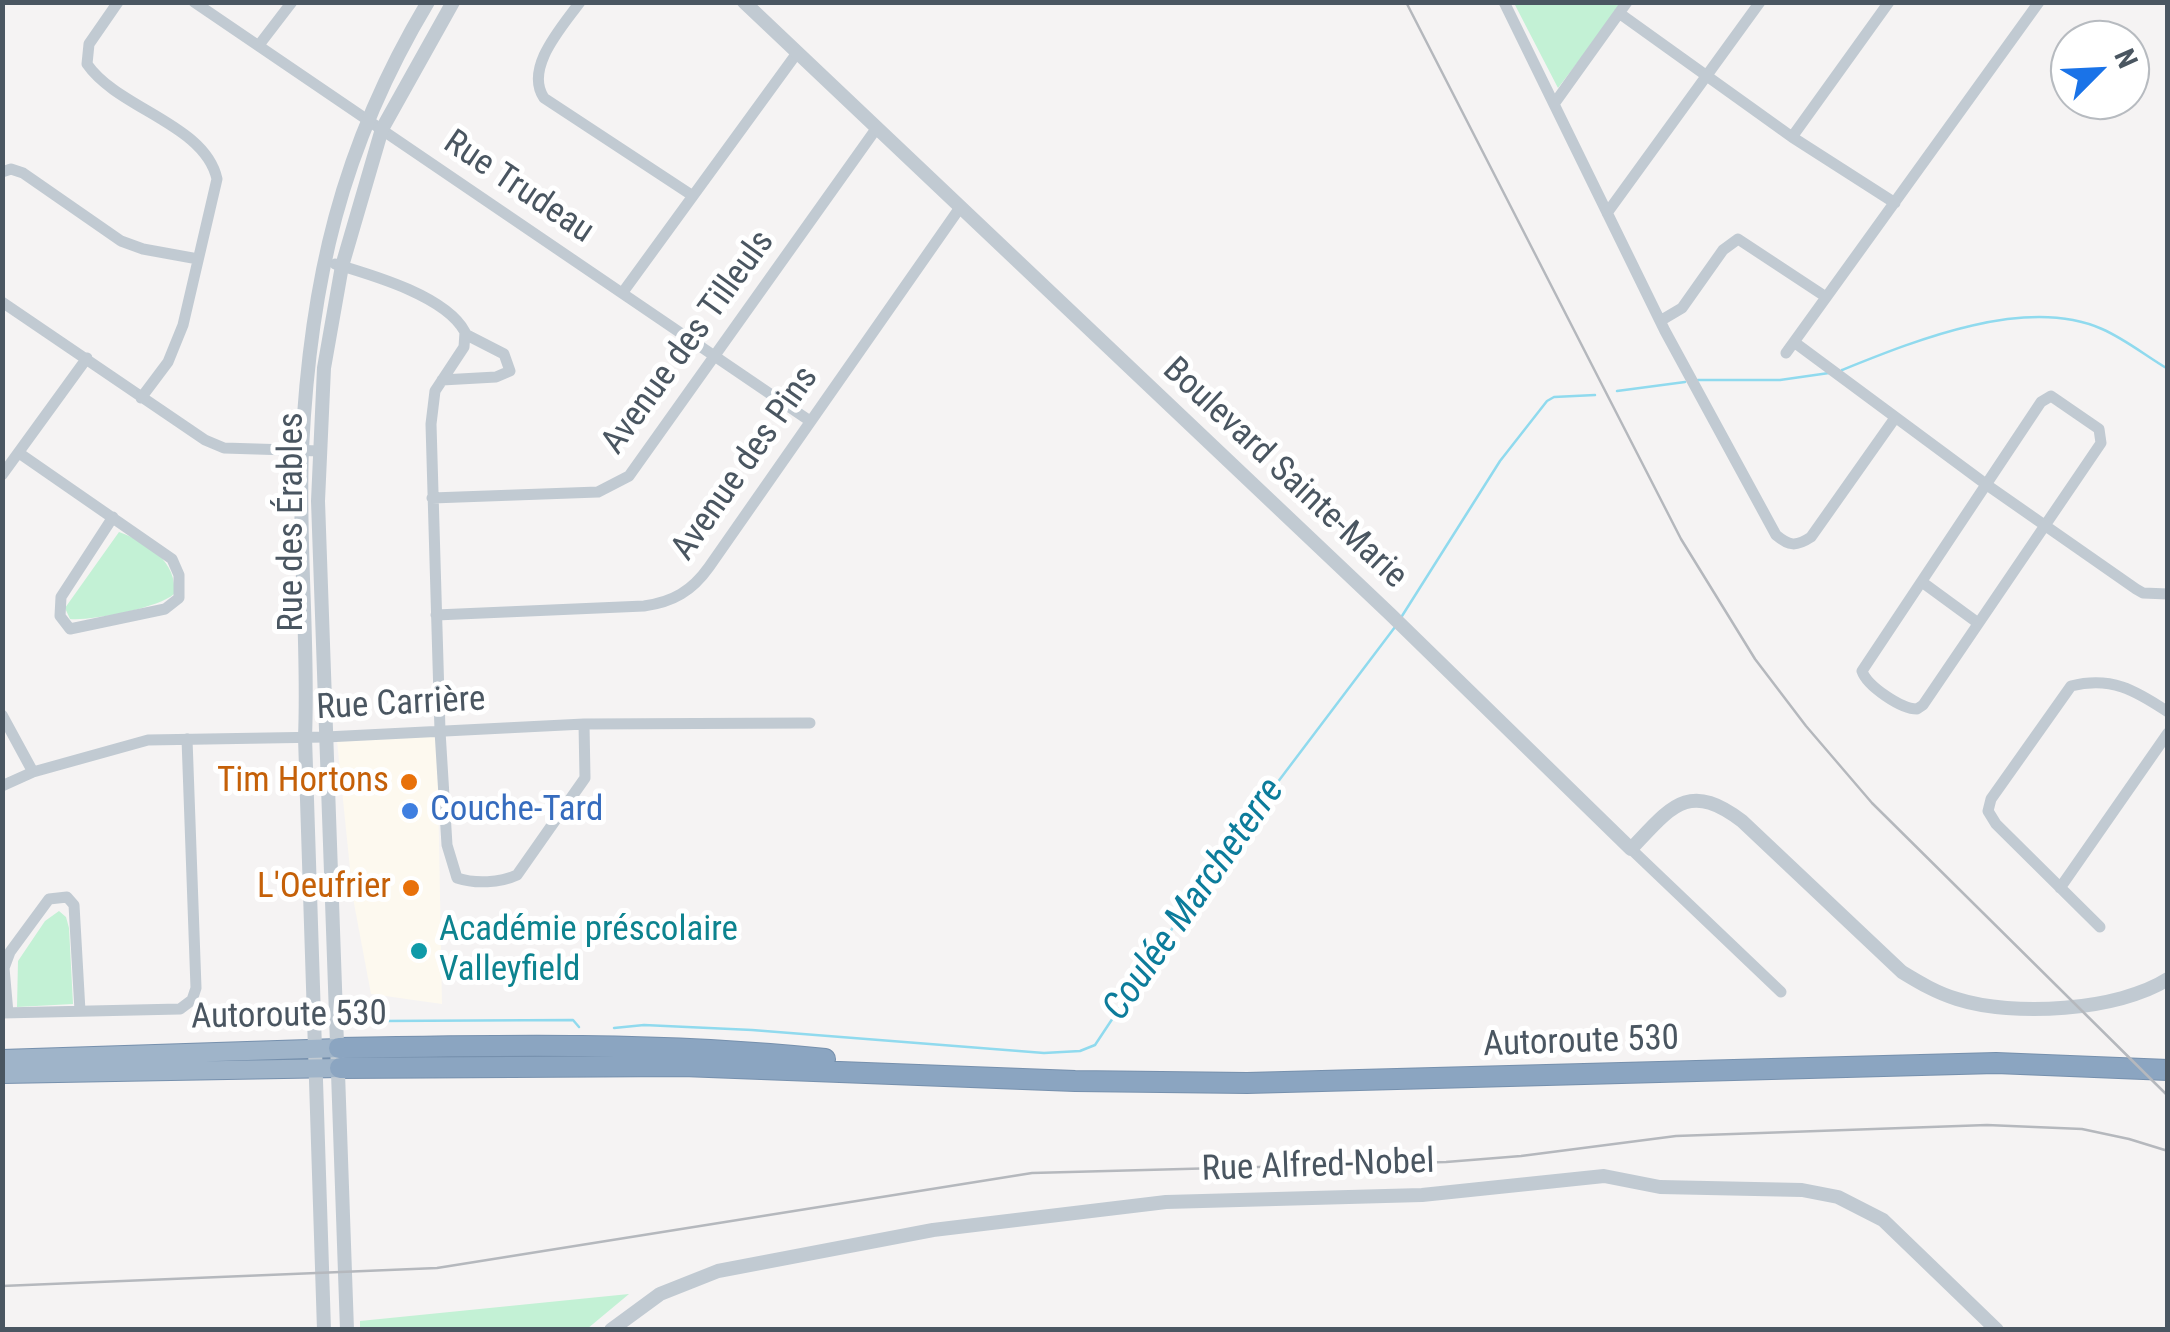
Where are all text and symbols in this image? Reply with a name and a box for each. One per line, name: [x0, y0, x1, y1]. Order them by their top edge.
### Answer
north arrow: [2050, 20, 2150, 120]
text: N: [2107, 44, 2145, 73]
street label: Rue Trudeau: [435, 123, 601, 253]
street label: Avenue des Tilleuls: [594, 223, 784, 463]
street label: Boulevard Sainte-Marie: [1153, 350, 1415, 598]
street label: Avenue des Pins: [664, 359, 828, 569]
street label: Rue des Érables: [272, 412, 314, 632]
street label: Rue Carrière: [315, 680, 487, 730]
place label: Tim Hortons: [217, 761, 389, 803]
water label: Coulée Marcheterre: [1095, 770, 1295, 1030]
marker: Tim Hortons: [398, 771, 420, 793]
place label: Couche-Tard: [430, 790, 603, 832]
marker: Couche-Tard: [399, 800, 421, 822]
place label: L'Oeufrier: [257, 867, 391, 909]
marker: L'Oeufrier: [400, 877, 422, 899]
place label: Académie préscolaire Valleyfield: [439, 910, 738, 992]
marker: Académie préscolaire Valleyfield: [408, 940, 430, 962]
street label: Autoroute 530: [191, 994, 387, 1040]
street label: Autoroute 530: [1482, 1019, 1680, 1067]
street label: Rue Alfred-Nobel: [1201, 1142, 1435, 1192]

